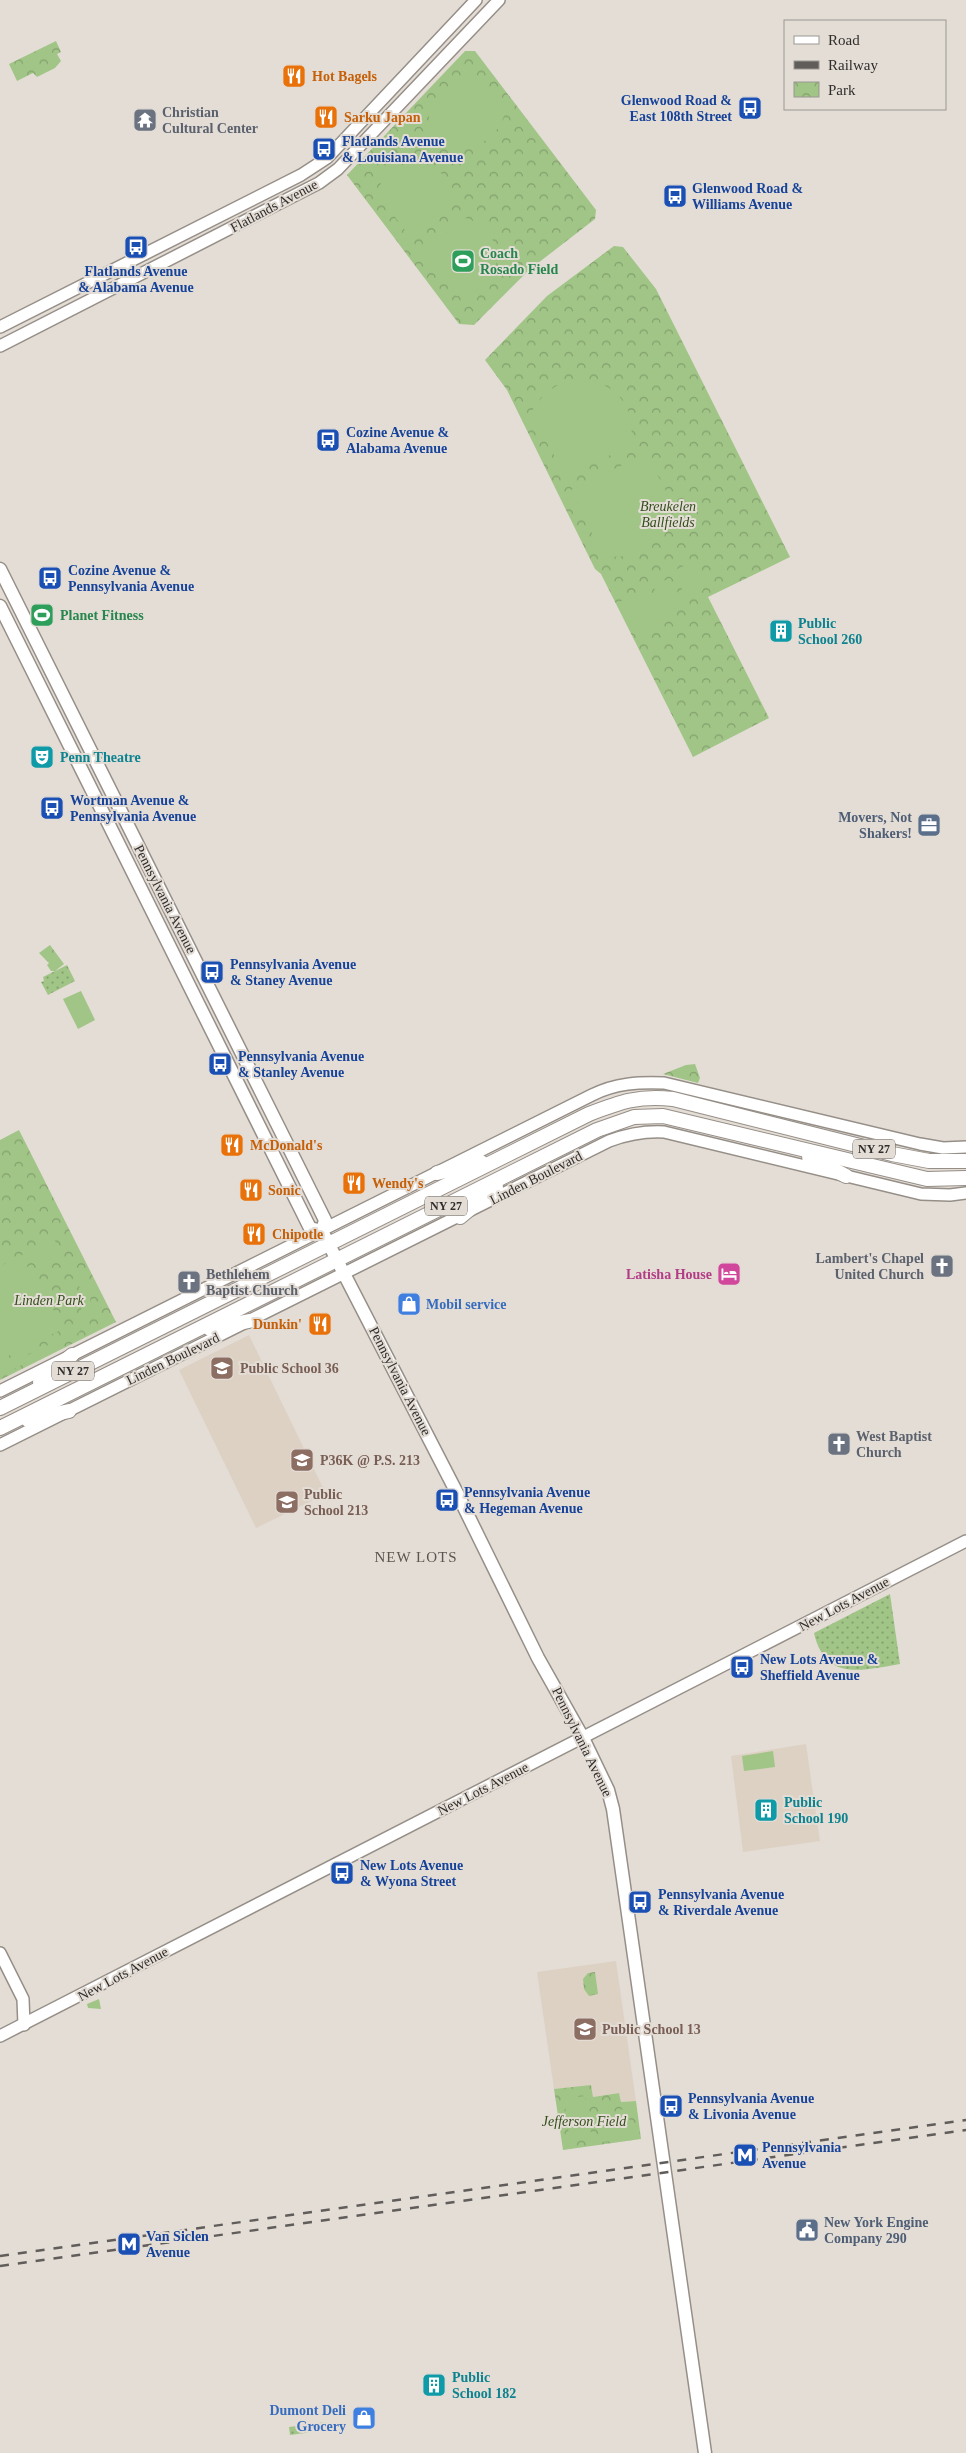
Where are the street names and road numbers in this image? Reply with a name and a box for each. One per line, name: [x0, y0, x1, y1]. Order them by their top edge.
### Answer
street label: Flatlands Avenue: [228, 177, 320, 235]
street label: Pennsylvania Avenue: [131, 842, 199, 956]
road number: NY 27: [853, 1140, 895, 1158]
street label: Linden Boulevard: [487, 1148, 585, 1208]
road number: NY 27: [425, 1196, 467, 1216]
street label: Pennsylvania Avenue: [366, 1324, 434, 1438]
street label: Linden Boulevard: [124, 1330, 222, 1388]
road number: NY 27: [52, 1362, 94, 1380]
street label: New Lots Avenue: [796, 1574, 892, 1634]
street label: Pennsylvania Avenue: [549, 1685, 615, 1799]
street label: New Lots Avenue: [435, 1760, 531, 1818]
street label: New Lots Avenue: [75, 1944, 171, 2004]

